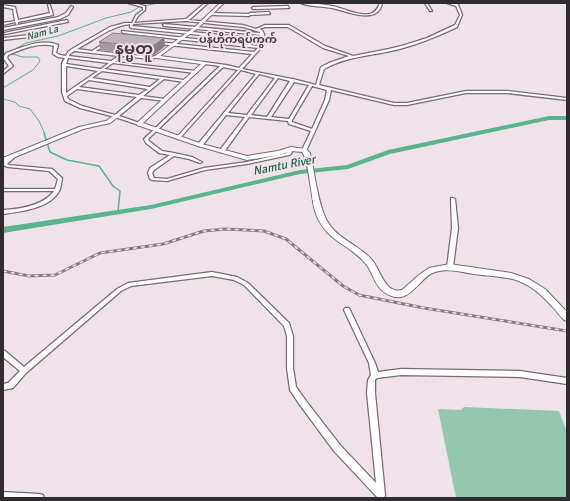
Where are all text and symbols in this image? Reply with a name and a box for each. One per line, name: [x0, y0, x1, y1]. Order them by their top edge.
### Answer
water label: Nam La: [25, 23, 60, 43]
district label: ပန်ဟိုက်ရပ်ကွက်: [199, 32, 277, 49]
district label: နမ္မတူ: [115, 39, 153, 62]
water label: Namtu River: [252, 152, 318, 179]

